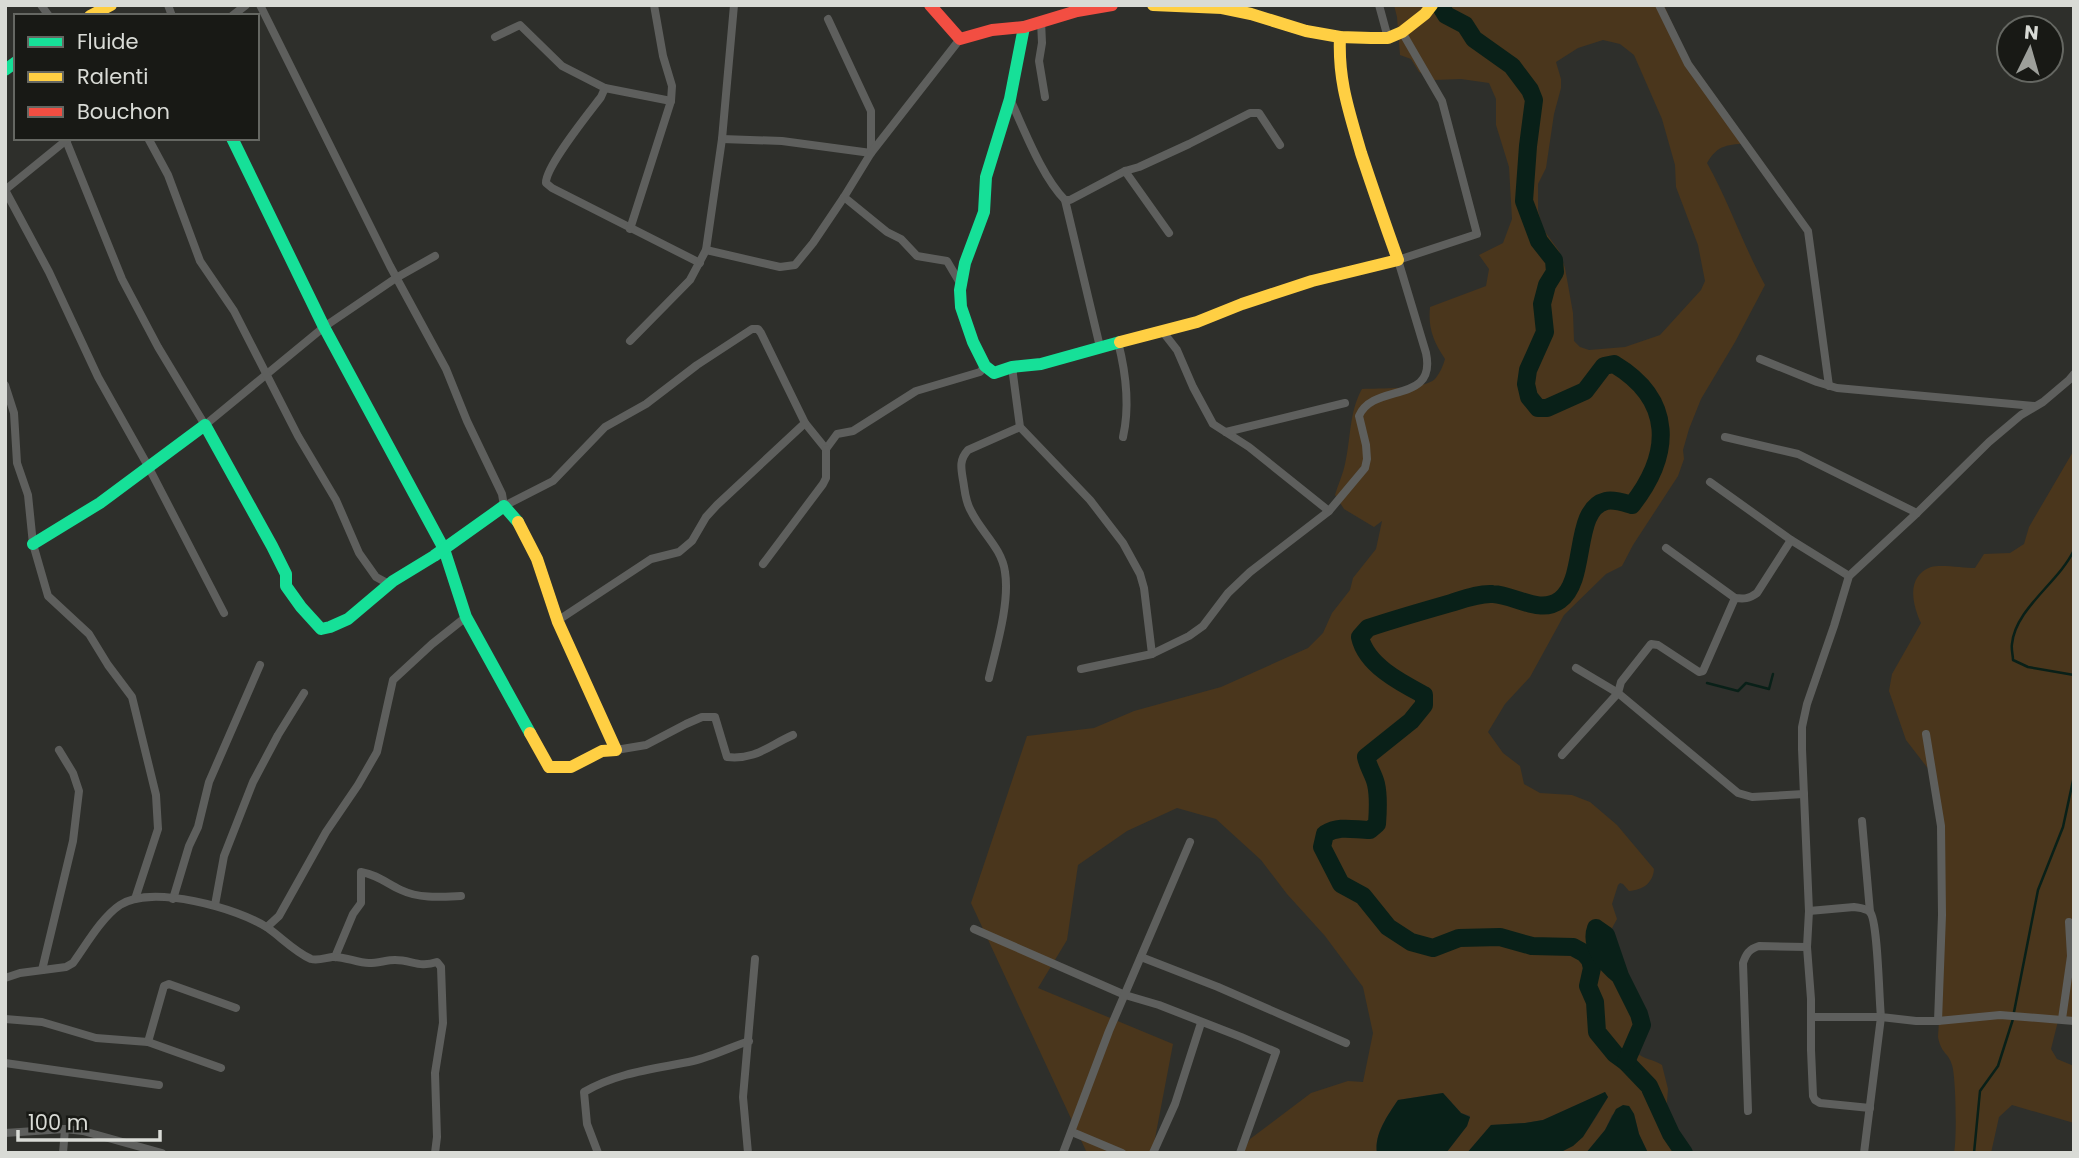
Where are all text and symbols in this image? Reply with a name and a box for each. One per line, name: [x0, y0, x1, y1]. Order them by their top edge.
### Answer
legend: [14, 14, 259, 140]
north arrow: [1995, 14, 2065, 84]
text: N: [2023, 18, 2040, 47]
text: Fluide: [77, 27, 139, 56]
text: Ralenti: [77, 62, 148, 91]
text: Bouchon: [77, 97, 170, 126]
scale bar: [18, 1098, 159, 1142]
text: 100 m: [28, 1108, 88, 1137]

